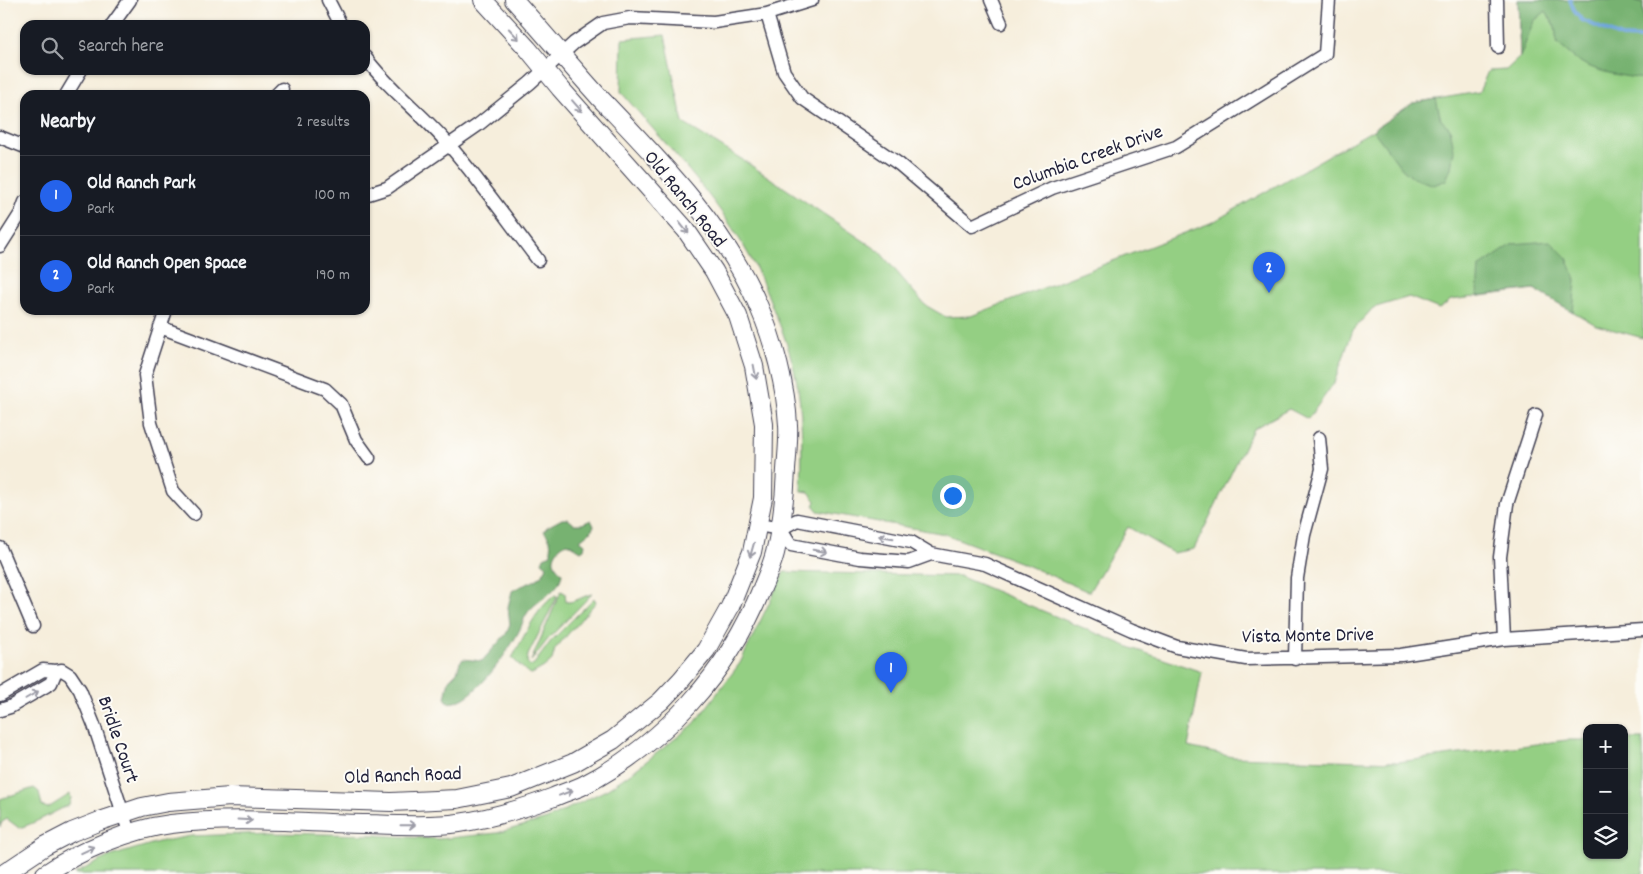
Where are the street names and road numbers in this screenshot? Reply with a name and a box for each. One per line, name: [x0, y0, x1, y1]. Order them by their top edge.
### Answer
street label: Columbia Creek Drive: [1009, 119, 1167, 199]
street label: Old Ranch Road: [636, 145, 732, 255]
street label: Vista Monte Drive: [1242, 622, 1375, 652]
street label: Bridle Court: [89, 693, 145, 787]
street label: Old Ranch Road: [344, 761, 462, 793]

